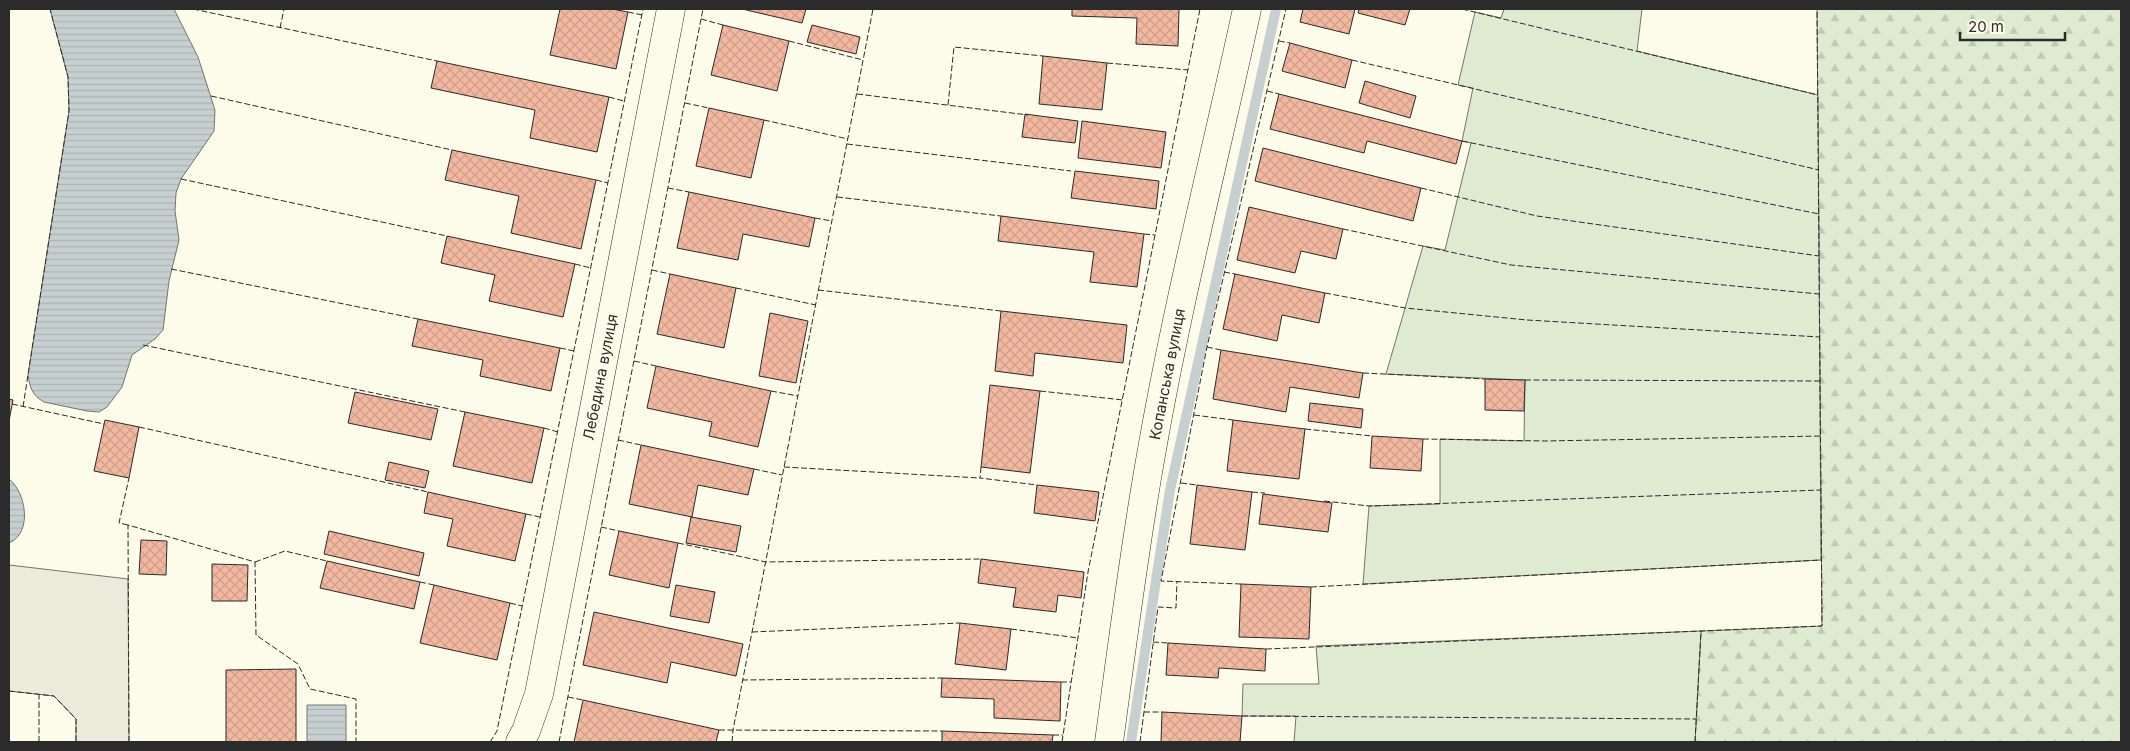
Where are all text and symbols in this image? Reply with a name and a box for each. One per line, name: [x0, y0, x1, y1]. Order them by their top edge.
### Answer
scale bar: [1960, 10, 2065, 42]
text: 20 m: [1968, 17, 2004, 36]
street label: Копанська вулиця: [1145, 307, 1189, 441]
street label: Лебедина вулиця: [578, 312, 622, 442]

